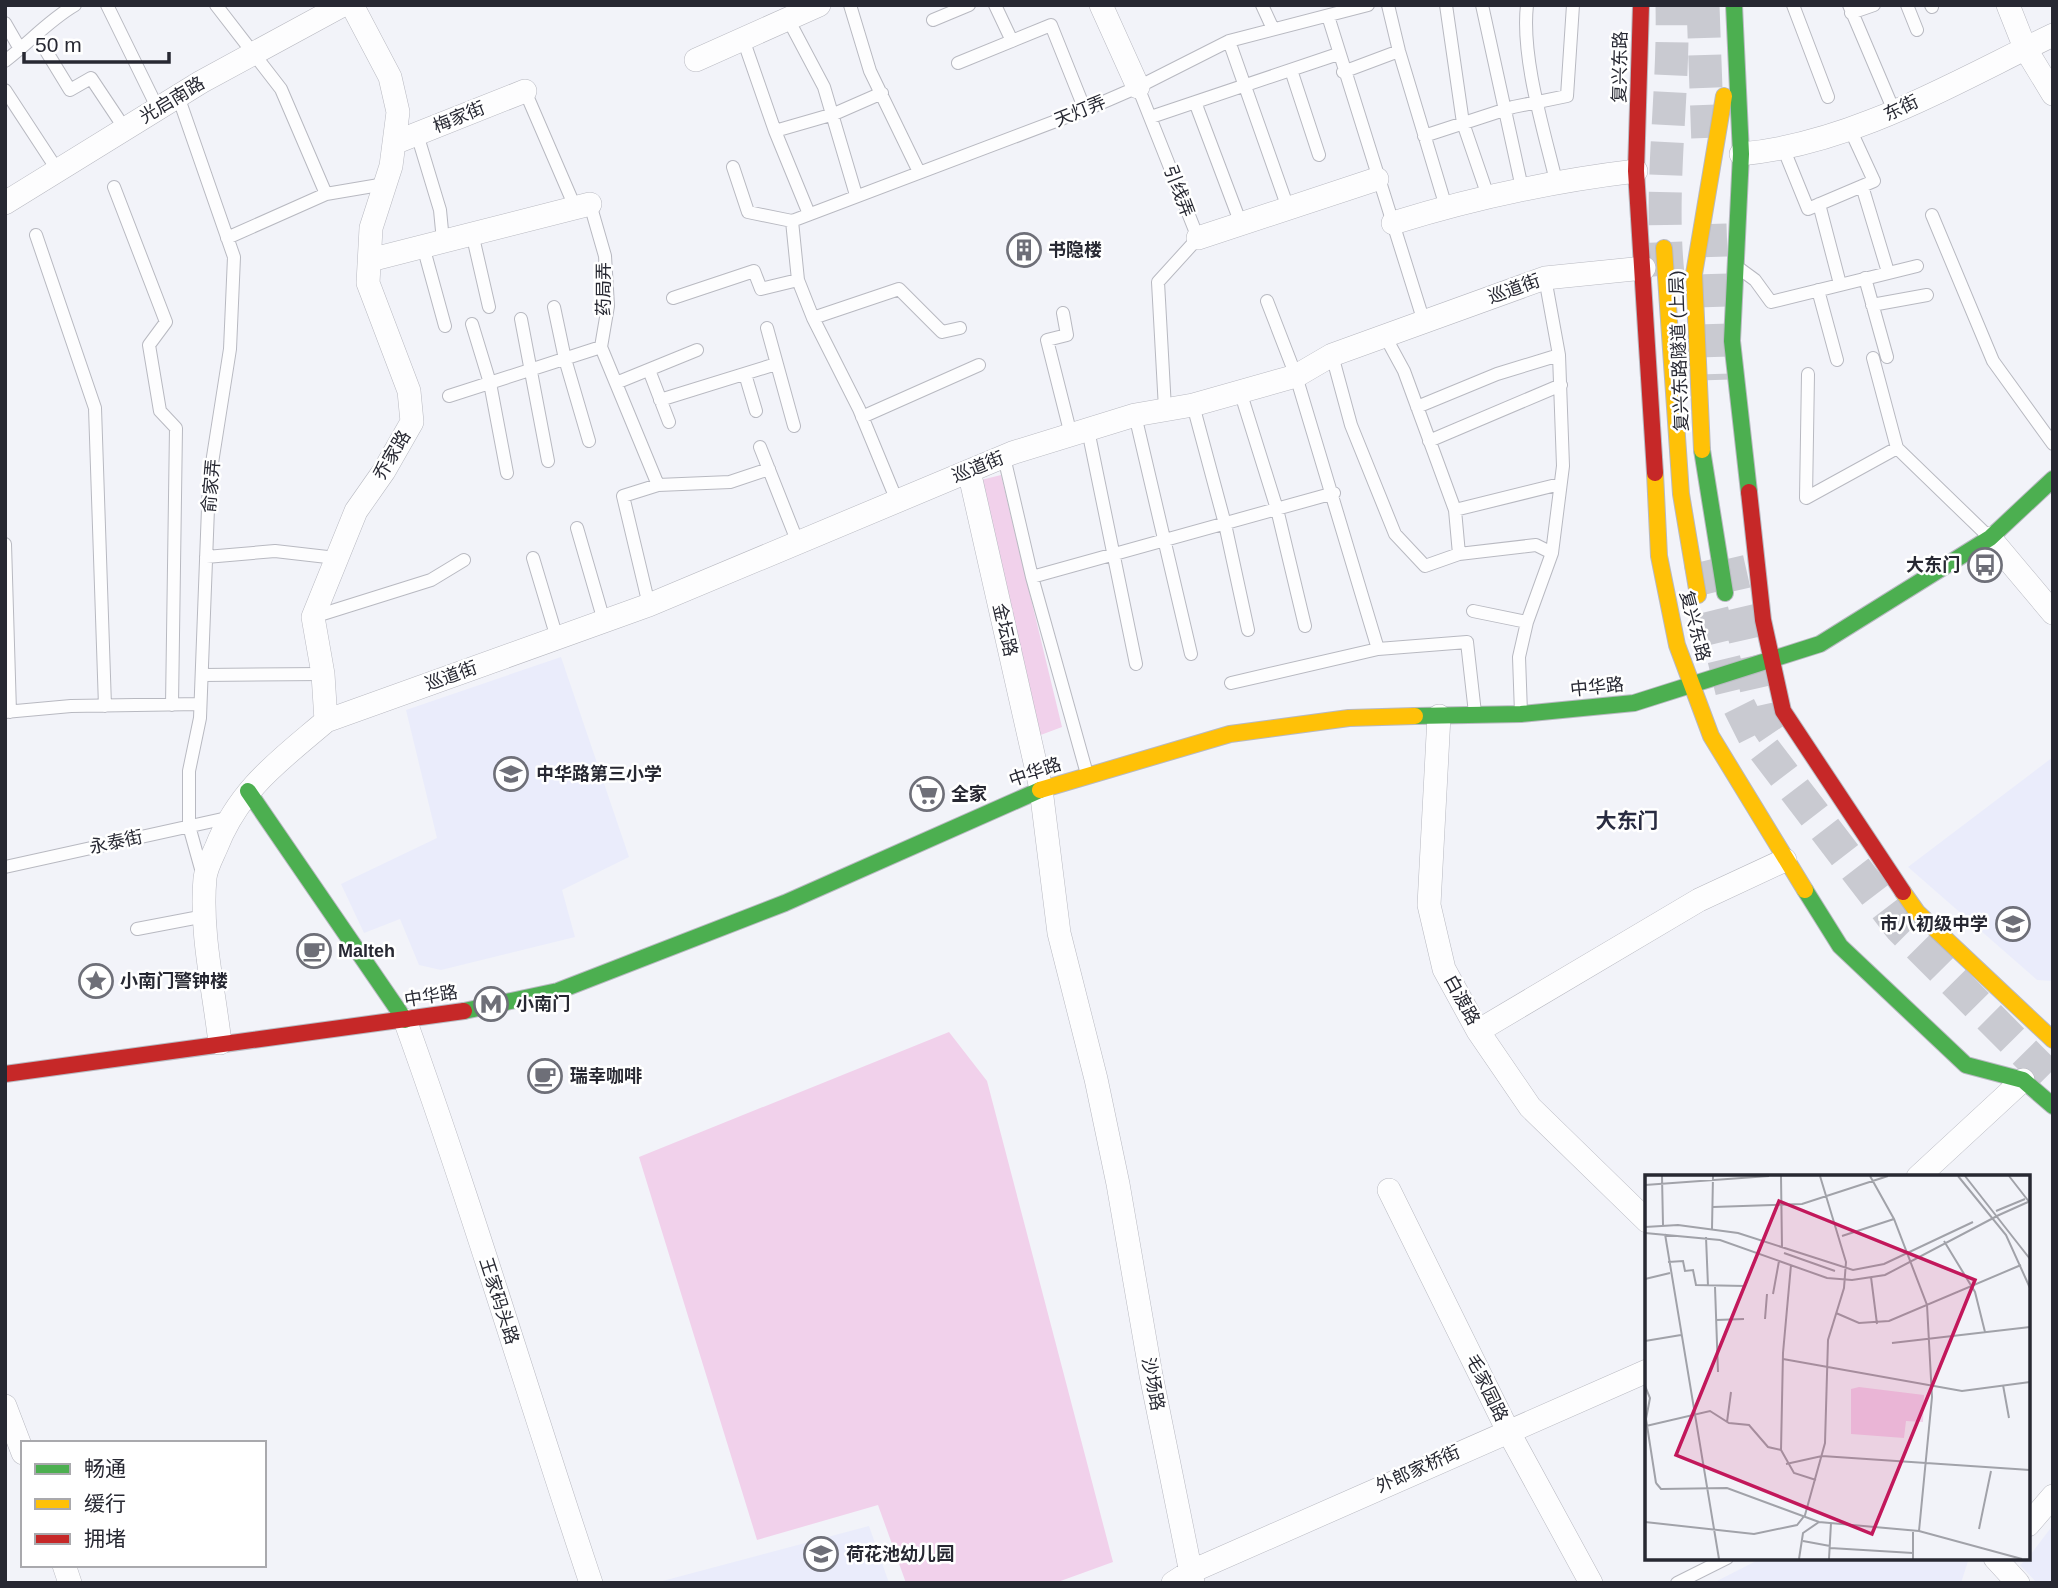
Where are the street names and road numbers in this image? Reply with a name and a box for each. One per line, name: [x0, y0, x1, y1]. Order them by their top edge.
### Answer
street label: 复兴东路: [1609, 31, 1631, 103]
street label: 光启南路: [136, 73, 208, 127]
street label: 东街: [1880, 91, 1922, 125]
street label: 天灯弄: [1051, 92, 1109, 130]
street label: 梅家街: [430, 98, 488, 136]
street label: 引线弄: [1160, 162, 1198, 220]
street label: 药局弄: [594, 262, 614, 316]
street label: 巡道街: [1485, 270, 1543, 308]
street label: 复兴东路隧道 (上层): [1666, 270, 1692, 432]
street label: 乔家路: [370, 427, 414, 483]
street label: 巡道街: [949, 448, 1007, 486]
street label: 俞家弄: [199, 458, 223, 514]
street label: 复兴东路: [1676, 589, 1714, 663]
street label: 金坛路: [989, 601, 1021, 659]
street label: 巡道街: [422, 657, 480, 695]
street label: 中华路: [1569, 674, 1625, 700]
street label: 中华路: [1006, 754, 1064, 790]
street label: 永泰街: [88, 827, 144, 857]
street label: 白渡路: [1440, 972, 1484, 1028]
street label: 中华路: [403, 982, 459, 1010]
street label: 王家码头路: [476, 1255, 522, 1347]
street label: 毛家园路: [1462, 1351, 1512, 1425]
street label: 沙场路: [1138, 1356, 1168, 1412]
street label: 外郎家桥街: [1373, 1442, 1463, 1496]

